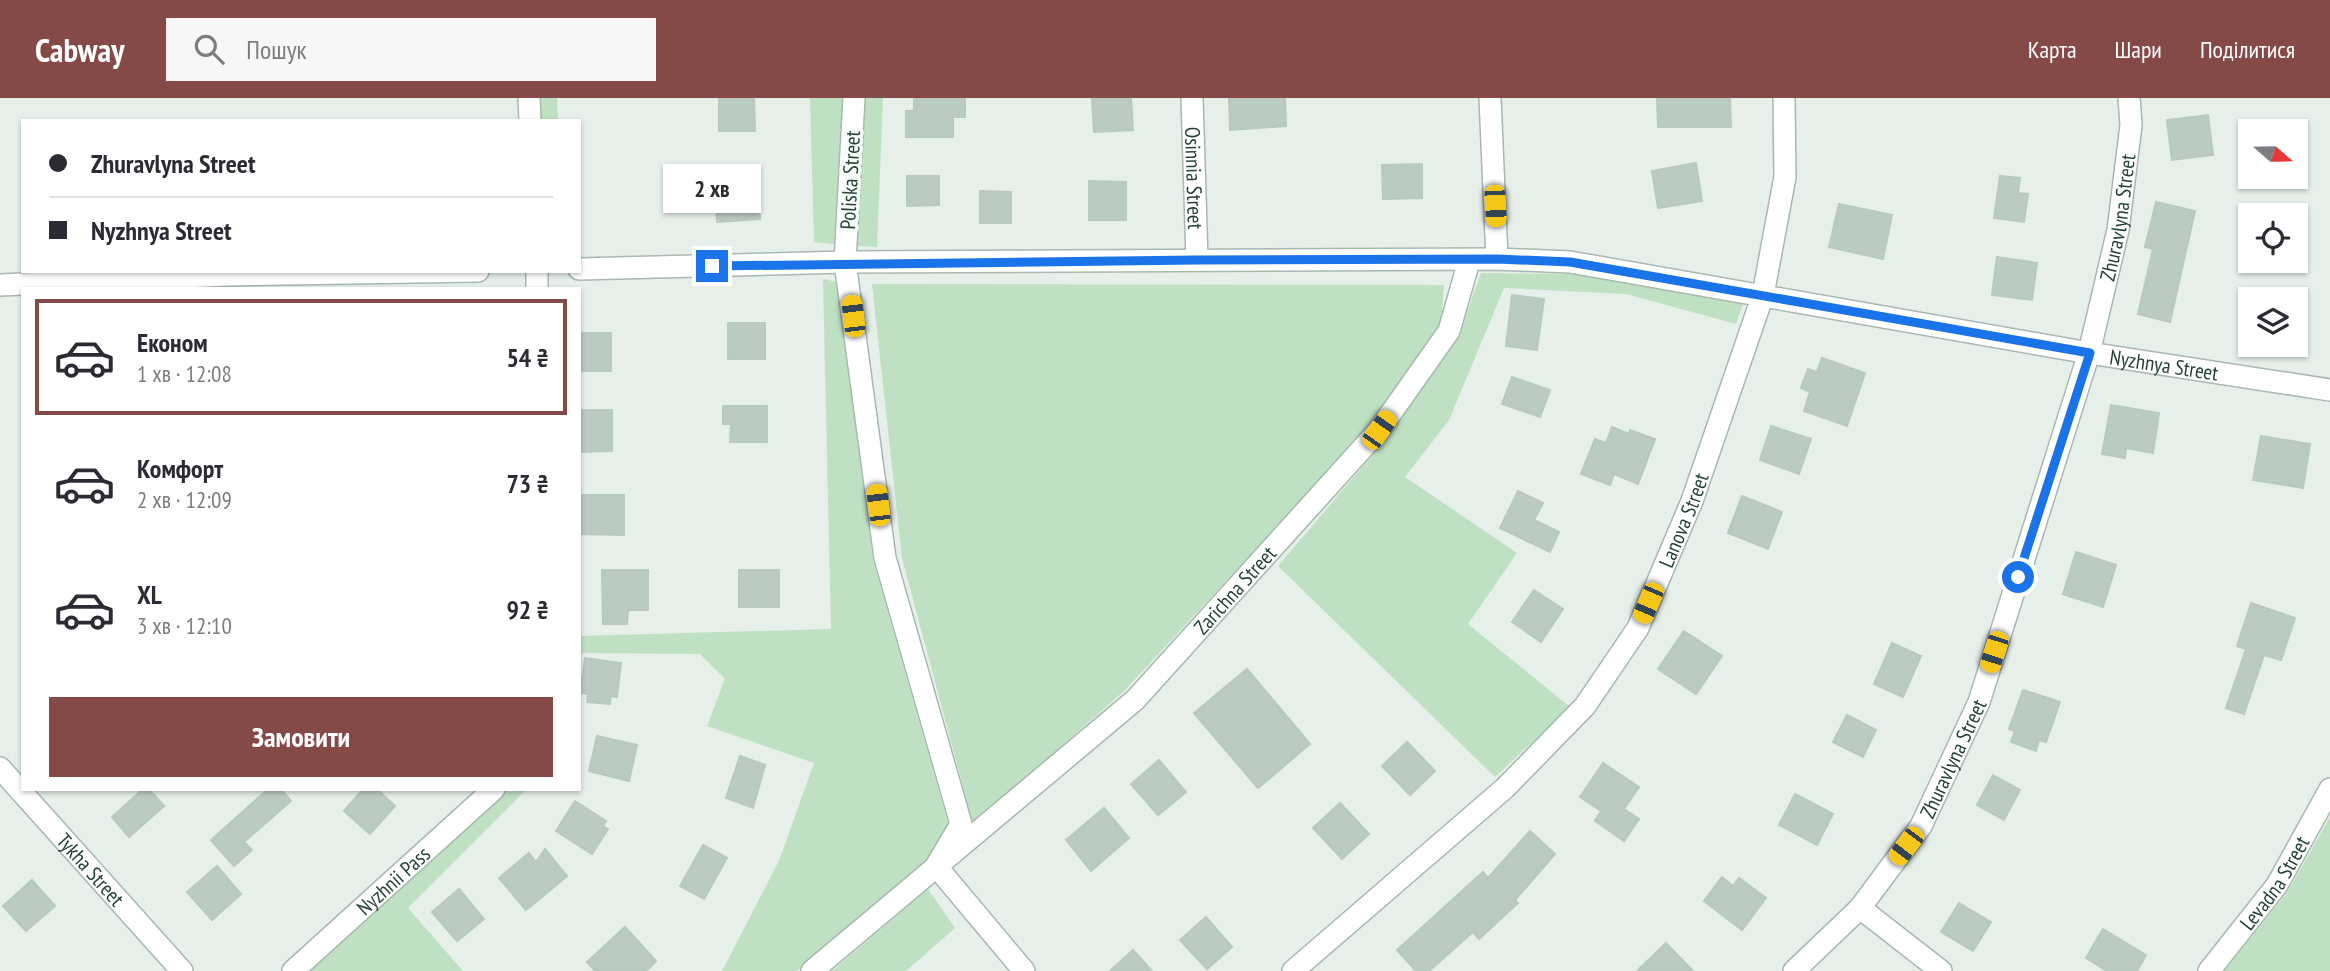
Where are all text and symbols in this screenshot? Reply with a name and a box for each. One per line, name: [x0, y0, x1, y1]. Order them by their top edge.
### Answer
search box: [166, 18, 656, 81]
text: Cabway: [35, 28, 124, 71]
icon: search: [190, 30, 228, 68]
text: Пошук: [246, 33, 307, 66]
text: Карта: [2028, 34, 2077, 65]
text: Шари: [2115, 34, 2162, 65]
text: Поділитися: [2200, 34, 2295, 65]
north arrow: [2238, 119, 2308, 189]
map controls: [2238, 119, 2308, 357]
street label: Osinnia Street: [1179, 126, 1210, 230]
street label: Poliska Street: [834, 130, 866, 230]
text: Zhuravlyna Street: [91, 147, 255, 180]
street label: Zhuravlyna Street: [2093, 152, 2141, 284]
callout: 2 хв: [663, 164, 761, 214]
text: 2 хв: [694, 174, 730, 203]
car: [1484, 184, 1507, 228]
button: locate: [2238, 203, 2308, 273]
text: Nyzhnya Street: [91, 214, 232, 247]
route end: [696, 250, 728, 282]
button: layers: [2238, 287, 2308, 357]
car: [841, 294, 866, 338]
icon: car: [53, 326, 116, 389]
text: Економ: [137, 326, 208, 359]
text: 54 ₴: [506, 341, 549, 374]
street label: Nyzhnya Street: [2108, 343, 2220, 386]
text: 1 хв · 12:08: [137, 359, 232, 388]
car: [1359, 407, 1400, 453]
icon: car: [53, 452, 116, 515]
text: Комфорт: [137, 452, 223, 485]
text: 73 ₴: [506, 467, 549, 500]
street label: Lanova Street: [1652, 469, 1714, 571]
car: [866, 483, 891, 527]
text: 2 хв · 12:09: [137, 485, 232, 514]
street label: Zarichna Street: [1188, 540, 1282, 640]
route start: [2002, 561, 2034, 593]
icon: car: [53, 578, 116, 641]
text: XL: [137, 578, 162, 611]
car: [1631, 580, 1666, 626]
text: 92 ₴: [506, 593, 549, 626]
text: 3 хв · 12:10: [137, 611, 232, 640]
car: [1978, 629, 2011, 675]
street label: Zhuravlyna Street: [1913, 694, 1992, 822]
button: Замовити: [49, 697, 553, 777]
car: [1885, 823, 1928, 869]
street label: Tykha Street: [51, 827, 131, 912]
street label: Levadna Street: [2233, 831, 2315, 935]
street label: Nyzhnii Pass: [351, 840, 436, 921]

